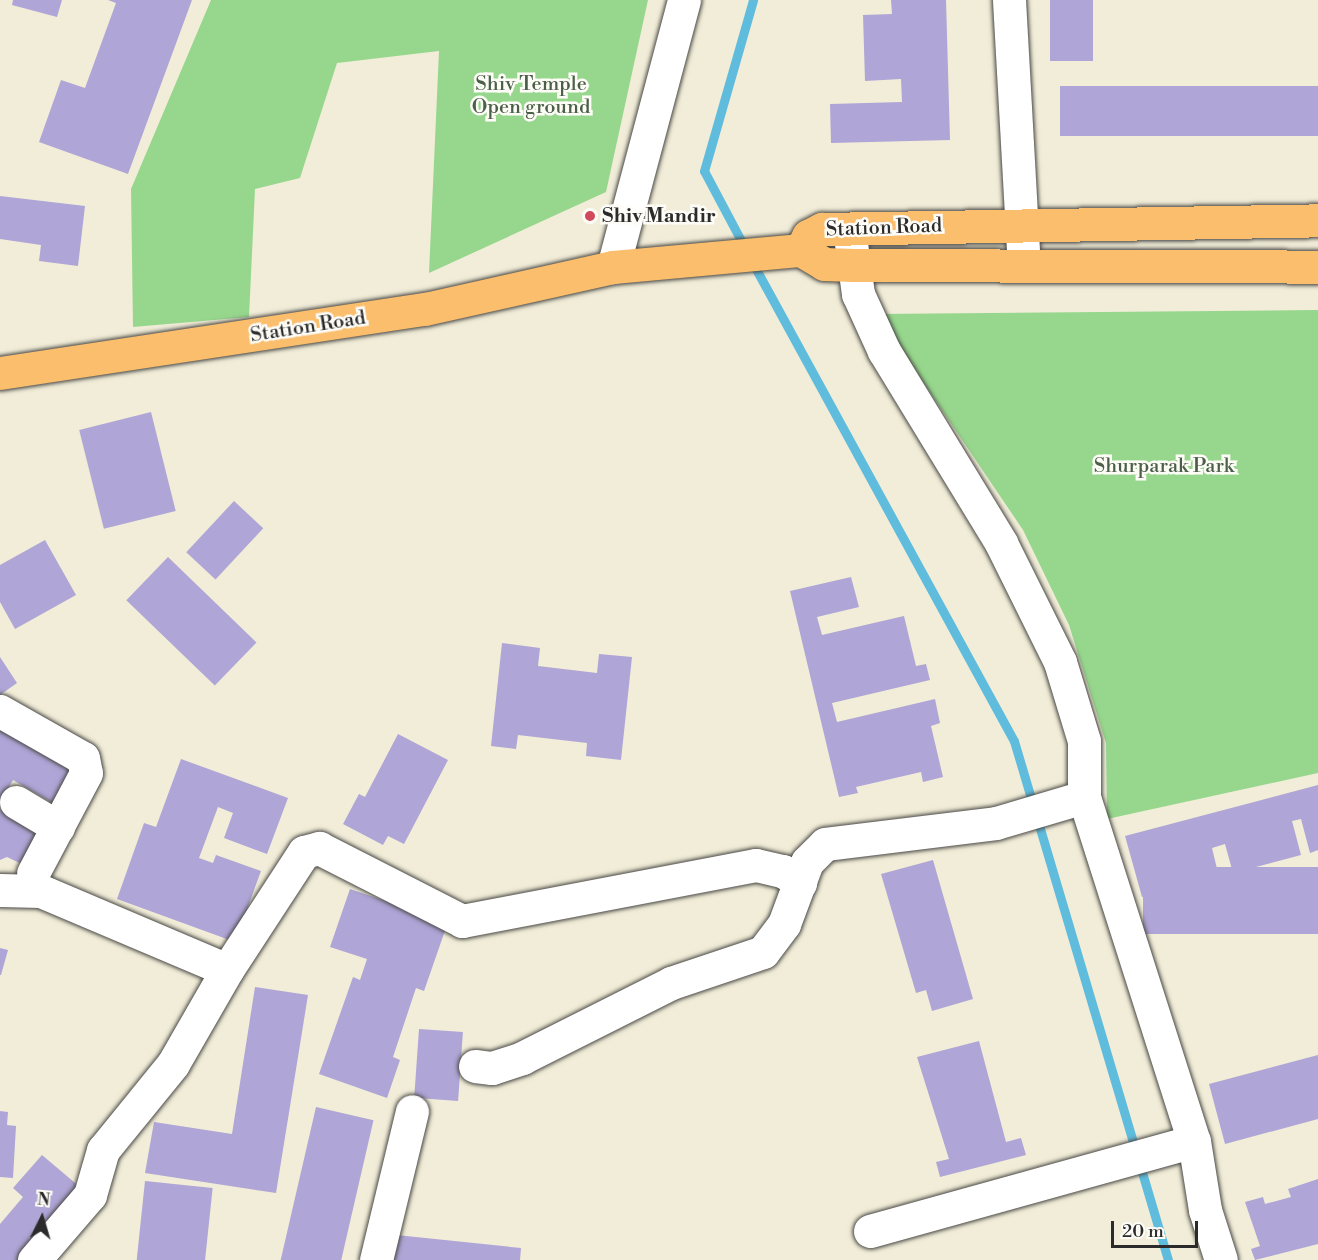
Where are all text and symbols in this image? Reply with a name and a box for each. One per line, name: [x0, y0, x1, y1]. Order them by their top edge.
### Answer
park label: Shiv Temple Open ground: [472, 72, 590, 119]
place label: Shiv Mandir: [602, 204, 716, 228]
marker: Shiv Mandir: [583, 209, 597, 223]
street label: Station Road: [825, 214, 943, 242]
street label: Station Road: [249, 306, 367, 348]
park label: Shurparak Park: [1094, 454, 1234, 478]
north arrow: [12, 1188, 72, 1248]
text: N: [36, 1190, 51, 1211]
scale bar: [1114, 1209, 1201, 1247]
text: 20 m: [1122, 1220, 1164, 1243]

